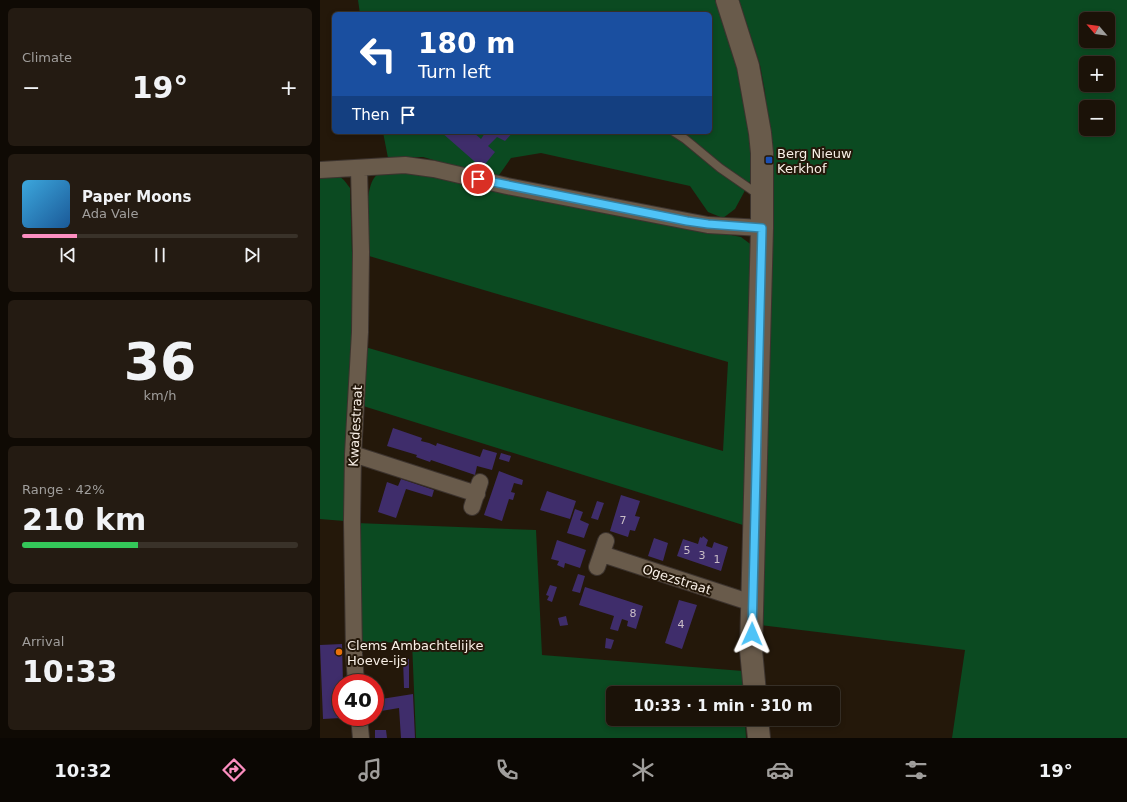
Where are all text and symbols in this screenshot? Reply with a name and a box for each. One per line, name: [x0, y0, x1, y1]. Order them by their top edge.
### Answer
north arrow: [1079, 12, 1115, 48]
map controls: [1079, 12, 1115, 136]
text: 180 m: [418, 27, 515, 60]
icon: left: [352, 28, 404, 80]
text: Climate: [22, 50, 72, 65]
button: +: [1079, 56, 1115, 92]
text: Turn left: [418, 61, 491, 82]
text: 19°: [132, 70, 188, 105]
text: −: [22, 75, 40, 100]
text: +: [280, 75, 298, 100]
button: −: [1079, 100, 1115, 136]
icon: arrive: [397, 104, 419, 126]
text: Then: [352, 106, 389, 124]
place label: Berg Nieuw Kerkhof: [777, 146, 852, 176]
marker: Berg Nieuw Kerkhof: [764, 155, 774, 165]
pin: [461, 162, 495, 196]
icon: arrive: [467, 168, 489, 190]
text: Paper Moons: [82, 188, 191, 206]
text: Ada Vale: [82, 206, 138, 221]
icon: previous: [57, 244, 79, 266]
icon: pause: [149, 244, 171, 266]
icon: next: [241, 244, 263, 266]
text: 36: [124, 332, 196, 392]
street label: Kwadestraat: [346, 385, 365, 467]
text: km/h: [144, 388, 176, 403]
text: Range · 42%: [22, 482, 105, 497]
text: 210 km: [22, 502, 146, 537]
house number: 7: [620, 514, 627, 527]
house number: 5: [684, 544, 691, 557]
house number: 3: [699, 549, 706, 562]
house number: 1: [714, 553, 721, 566]
street label: Ogezstraat: [640, 561, 713, 598]
house number: 8: [630, 607, 637, 620]
position arrow: [731, 613, 773, 655]
house number: 4: [678, 618, 685, 631]
text: Arrival: [22, 634, 64, 649]
place label: Clems Ambachtelijke Hoeve-ijs: [347, 638, 483, 668]
marker: Clems Ambachtelijke Hoeve-ijs: [334, 647, 344, 657]
text: 10:33: [22, 654, 118, 689]
speed limit sign: 40: [332, 674, 384, 726]
text: 10:33 · 1 min · 310 m: [633, 697, 813, 715]
icon: directions: [220, 756, 248, 784]
icon: music: [356, 756, 384, 784]
icon: phone: [493, 756, 521, 784]
icon: climate: [629, 756, 657, 784]
icon: car: [766, 756, 794, 784]
icon: filters: [902, 756, 930, 784]
text: 10:32: [54, 760, 112, 781]
text: 19°: [1039, 760, 1073, 781]

